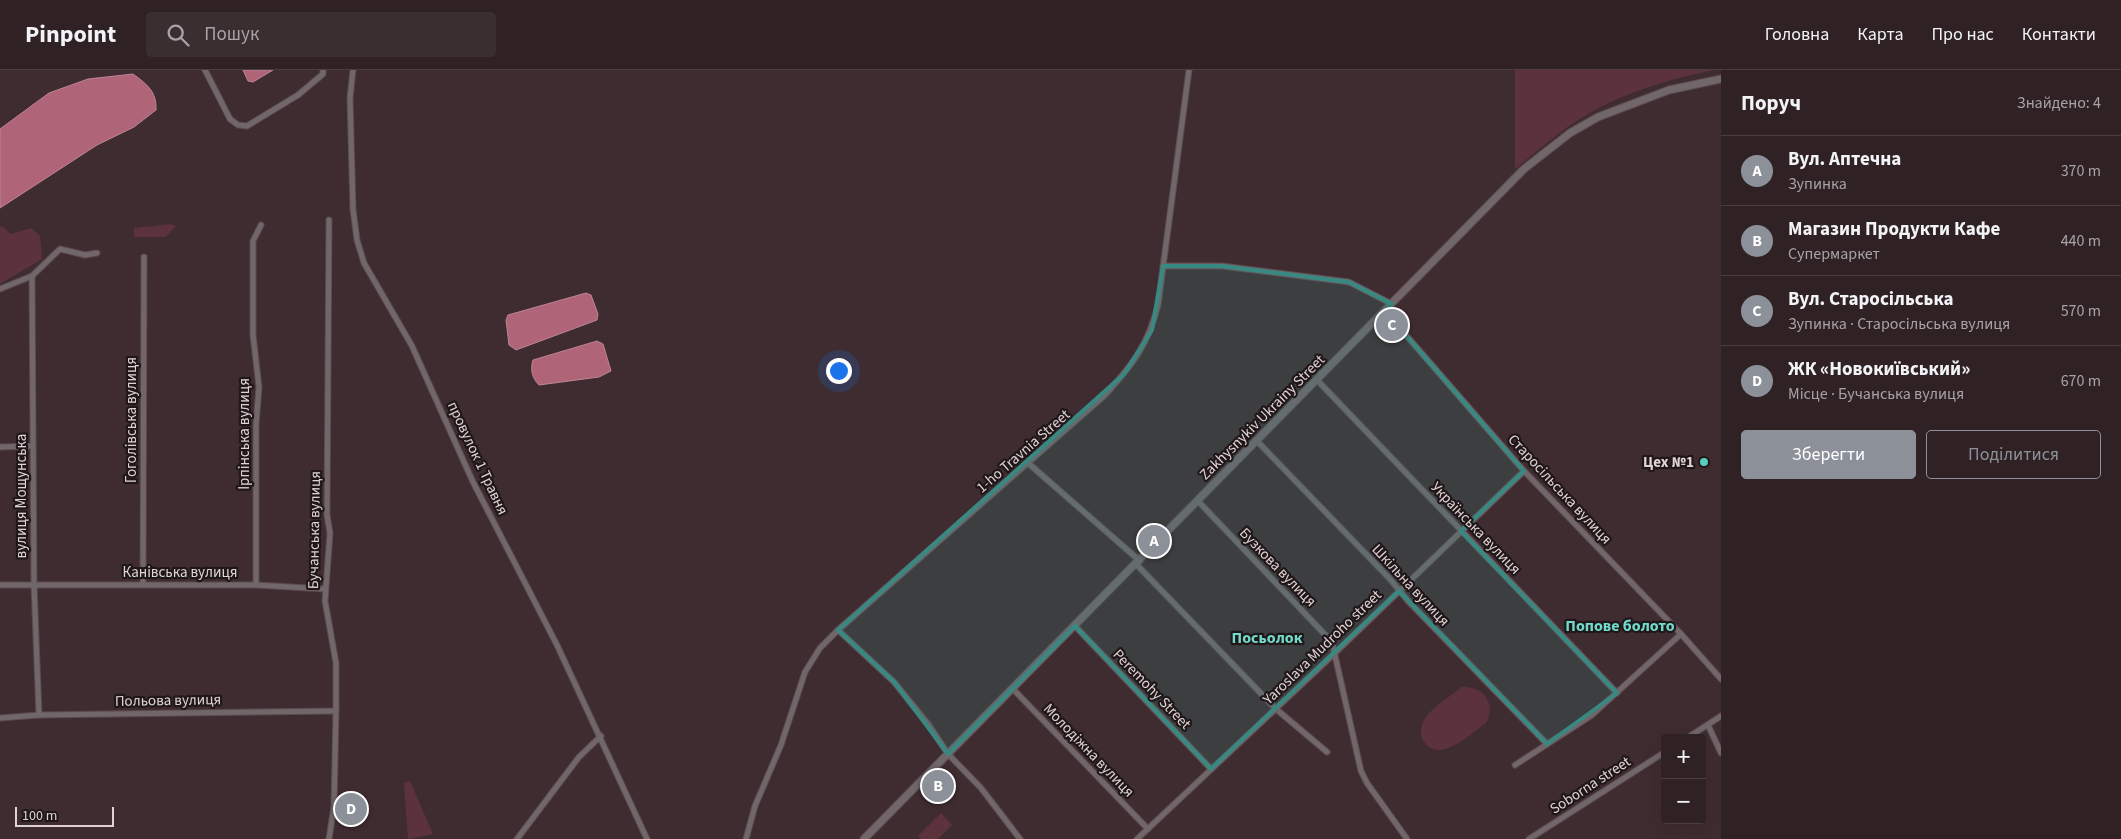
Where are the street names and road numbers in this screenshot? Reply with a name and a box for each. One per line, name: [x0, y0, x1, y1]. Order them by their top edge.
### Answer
street label: Zakhysnykiv Ukrainy Street: [1195, 350, 1330, 485]
street label: Гоголівська вулиця: [121, 357, 142, 483]
street label: Ірпінська вулиця: [234, 378, 255, 490]
street label: провулок 1 Травня: [442, 398, 513, 518]
street label: 1-ho Travnia Street: [972, 405, 1075, 498]
street label: Старосільська вулиця: [1503, 430, 1616, 549]
street label: вулиця Мощунська: [11, 434, 32, 558]
street label: Бучанська вулиця: [303, 471, 326, 589]
street label: Українська вулиця: [1426, 477, 1525, 579]
street label: Бузкова вулиця: [1234, 523, 1321, 612]
street label: Шкільна вулиця: [1367, 540, 1454, 631]
street label: Канівська вулиця: [122, 562, 238, 583]
street label: Yaroslava Mudroho street: [1258, 585, 1386, 710]
street label: Peremohy Street: [1108, 645, 1195, 734]
street label: Польова вулиця: [115, 689, 221, 712]
street label: Молодіжна вулиця: [1038, 699, 1139, 802]
street label: Soborna street: [1546, 751, 1635, 819]

